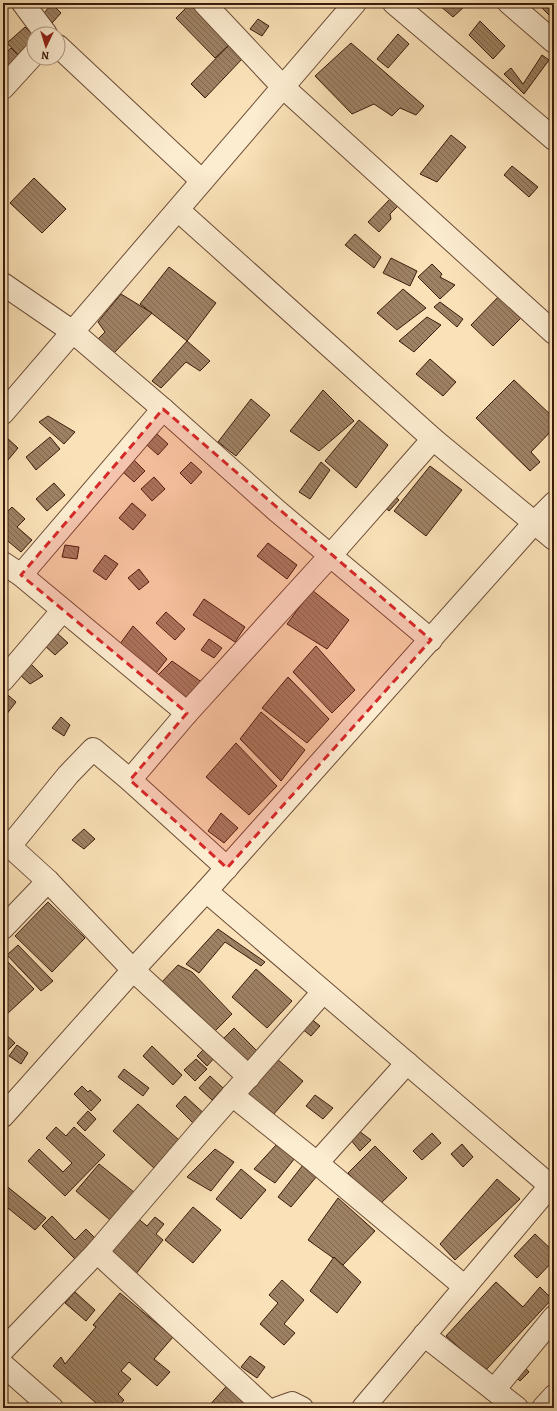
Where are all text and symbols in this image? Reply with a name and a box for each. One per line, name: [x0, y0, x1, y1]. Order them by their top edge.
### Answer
north arrow: [26, 26, 66, 66]
text: N: [41, 48, 50, 63]

